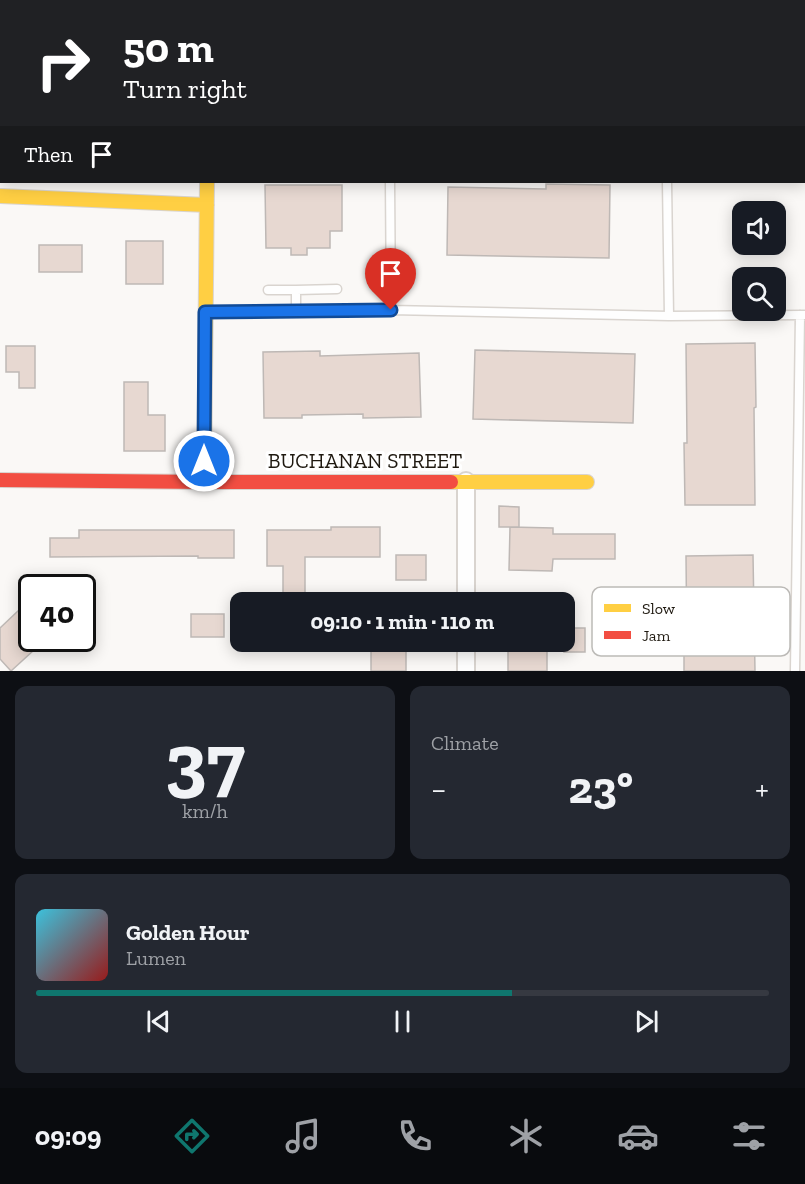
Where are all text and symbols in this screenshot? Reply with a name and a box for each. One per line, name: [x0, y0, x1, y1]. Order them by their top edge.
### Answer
text: 50 m: [123, 22, 214, 73]
icon: right: [24, 24, 102, 102]
text: Turn right: [123, 73, 247, 105]
icon: arrive: [85, 138, 118, 171]
text: Then: [24, 141, 73, 168]
map controls: [732, 201, 786, 321]
button: sound: [732, 201, 786, 255]
pin: [365, 248, 416, 310]
icon: arrive: [374, 257, 407, 290]
button: search: [732, 267, 786, 321]
position arrow: [172, 429, 236, 493]
street label: BUCHANAN STREET: [268, 448, 462, 473]
speed limit sign: 40: [18, 574, 96, 652]
legend: [592, 587, 790, 656]
text: Slow: [642, 599, 676, 618]
text: 09:10 · 1 min · 110 m: [311, 608, 494, 635]
text: Jam: [642, 626, 671, 645]
text: 37: [165, 713, 245, 807]
text: Climate: [431, 731, 499, 755]
text: 23°: [569, 761, 633, 815]
text: −: [431, 769, 446, 808]
text: +: [755, 769, 769, 808]
text: km/h: [182, 799, 228, 823]
text: Golden Hour: [126, 919, 250, 946]
text: Lumen: [126, 946, 186, 970]
icon: previous: [142, 1005, 175, 1038]
icon: pause: [386, 1005, 419, 1038]
icon: next: [630, 1005, 663, 1038]
icon: directions: [171, 1115, 213, 1157]
icon: music: [282, 1115, 324, 1157]
icon: phone: [394, 1115, 436, 1157]
icon: climate: [505, 1115, 547, 1157]
icon: car: [617, 1115, 659, 1157]
icon: filters: [728, 1115, 770, 1157]
text: 09:09: [35, 1120, 101, 1152]

